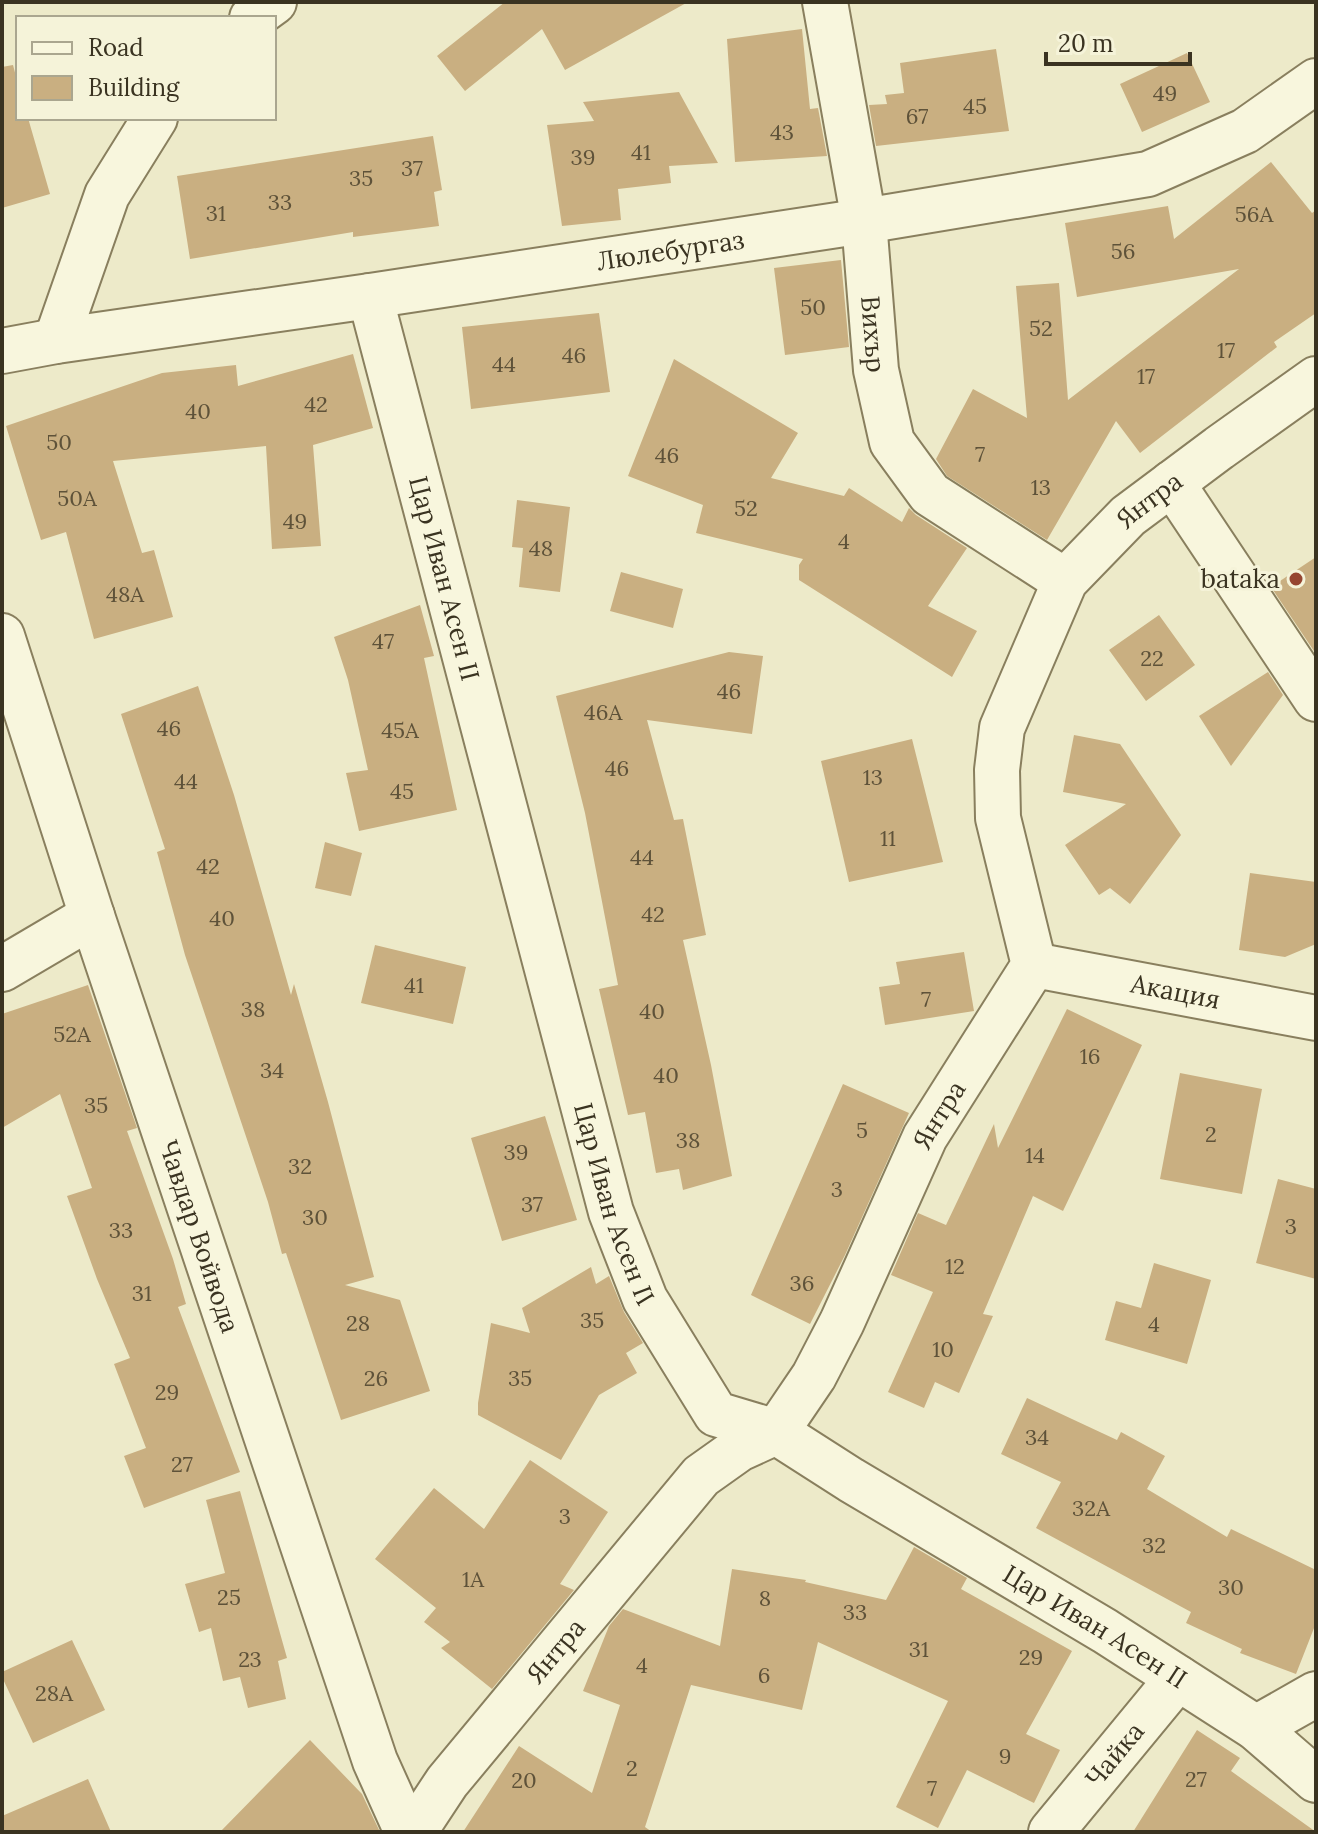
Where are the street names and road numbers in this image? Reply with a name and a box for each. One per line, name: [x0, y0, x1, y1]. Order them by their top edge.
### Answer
street label: Люлебургаз: [594, 222, 746, 277]
street label: Вихър: [854, 294, 893, 374]
street label: Янтра: [1108, 464, 1189, 535]
street label: Цар Иван Асен II: [402, 472, 487, 684]
street label: Акация: [1127, 966, 1223, 1016]
street label: Янтра: [905, 1074, 972, 1154]
street label: Цар Иван Асен II: [567, 1099, 662, 1311]
street label: Чавдар Войвода: [152, 1135, 247, 1337]
street label: Цар Иван Асен II: [997, 1557, 1193, 1695]
street label: Янтра: [519, 1611, 592, 1690]
street label: Чайка: [1078, 1715, 1151, 1794]

